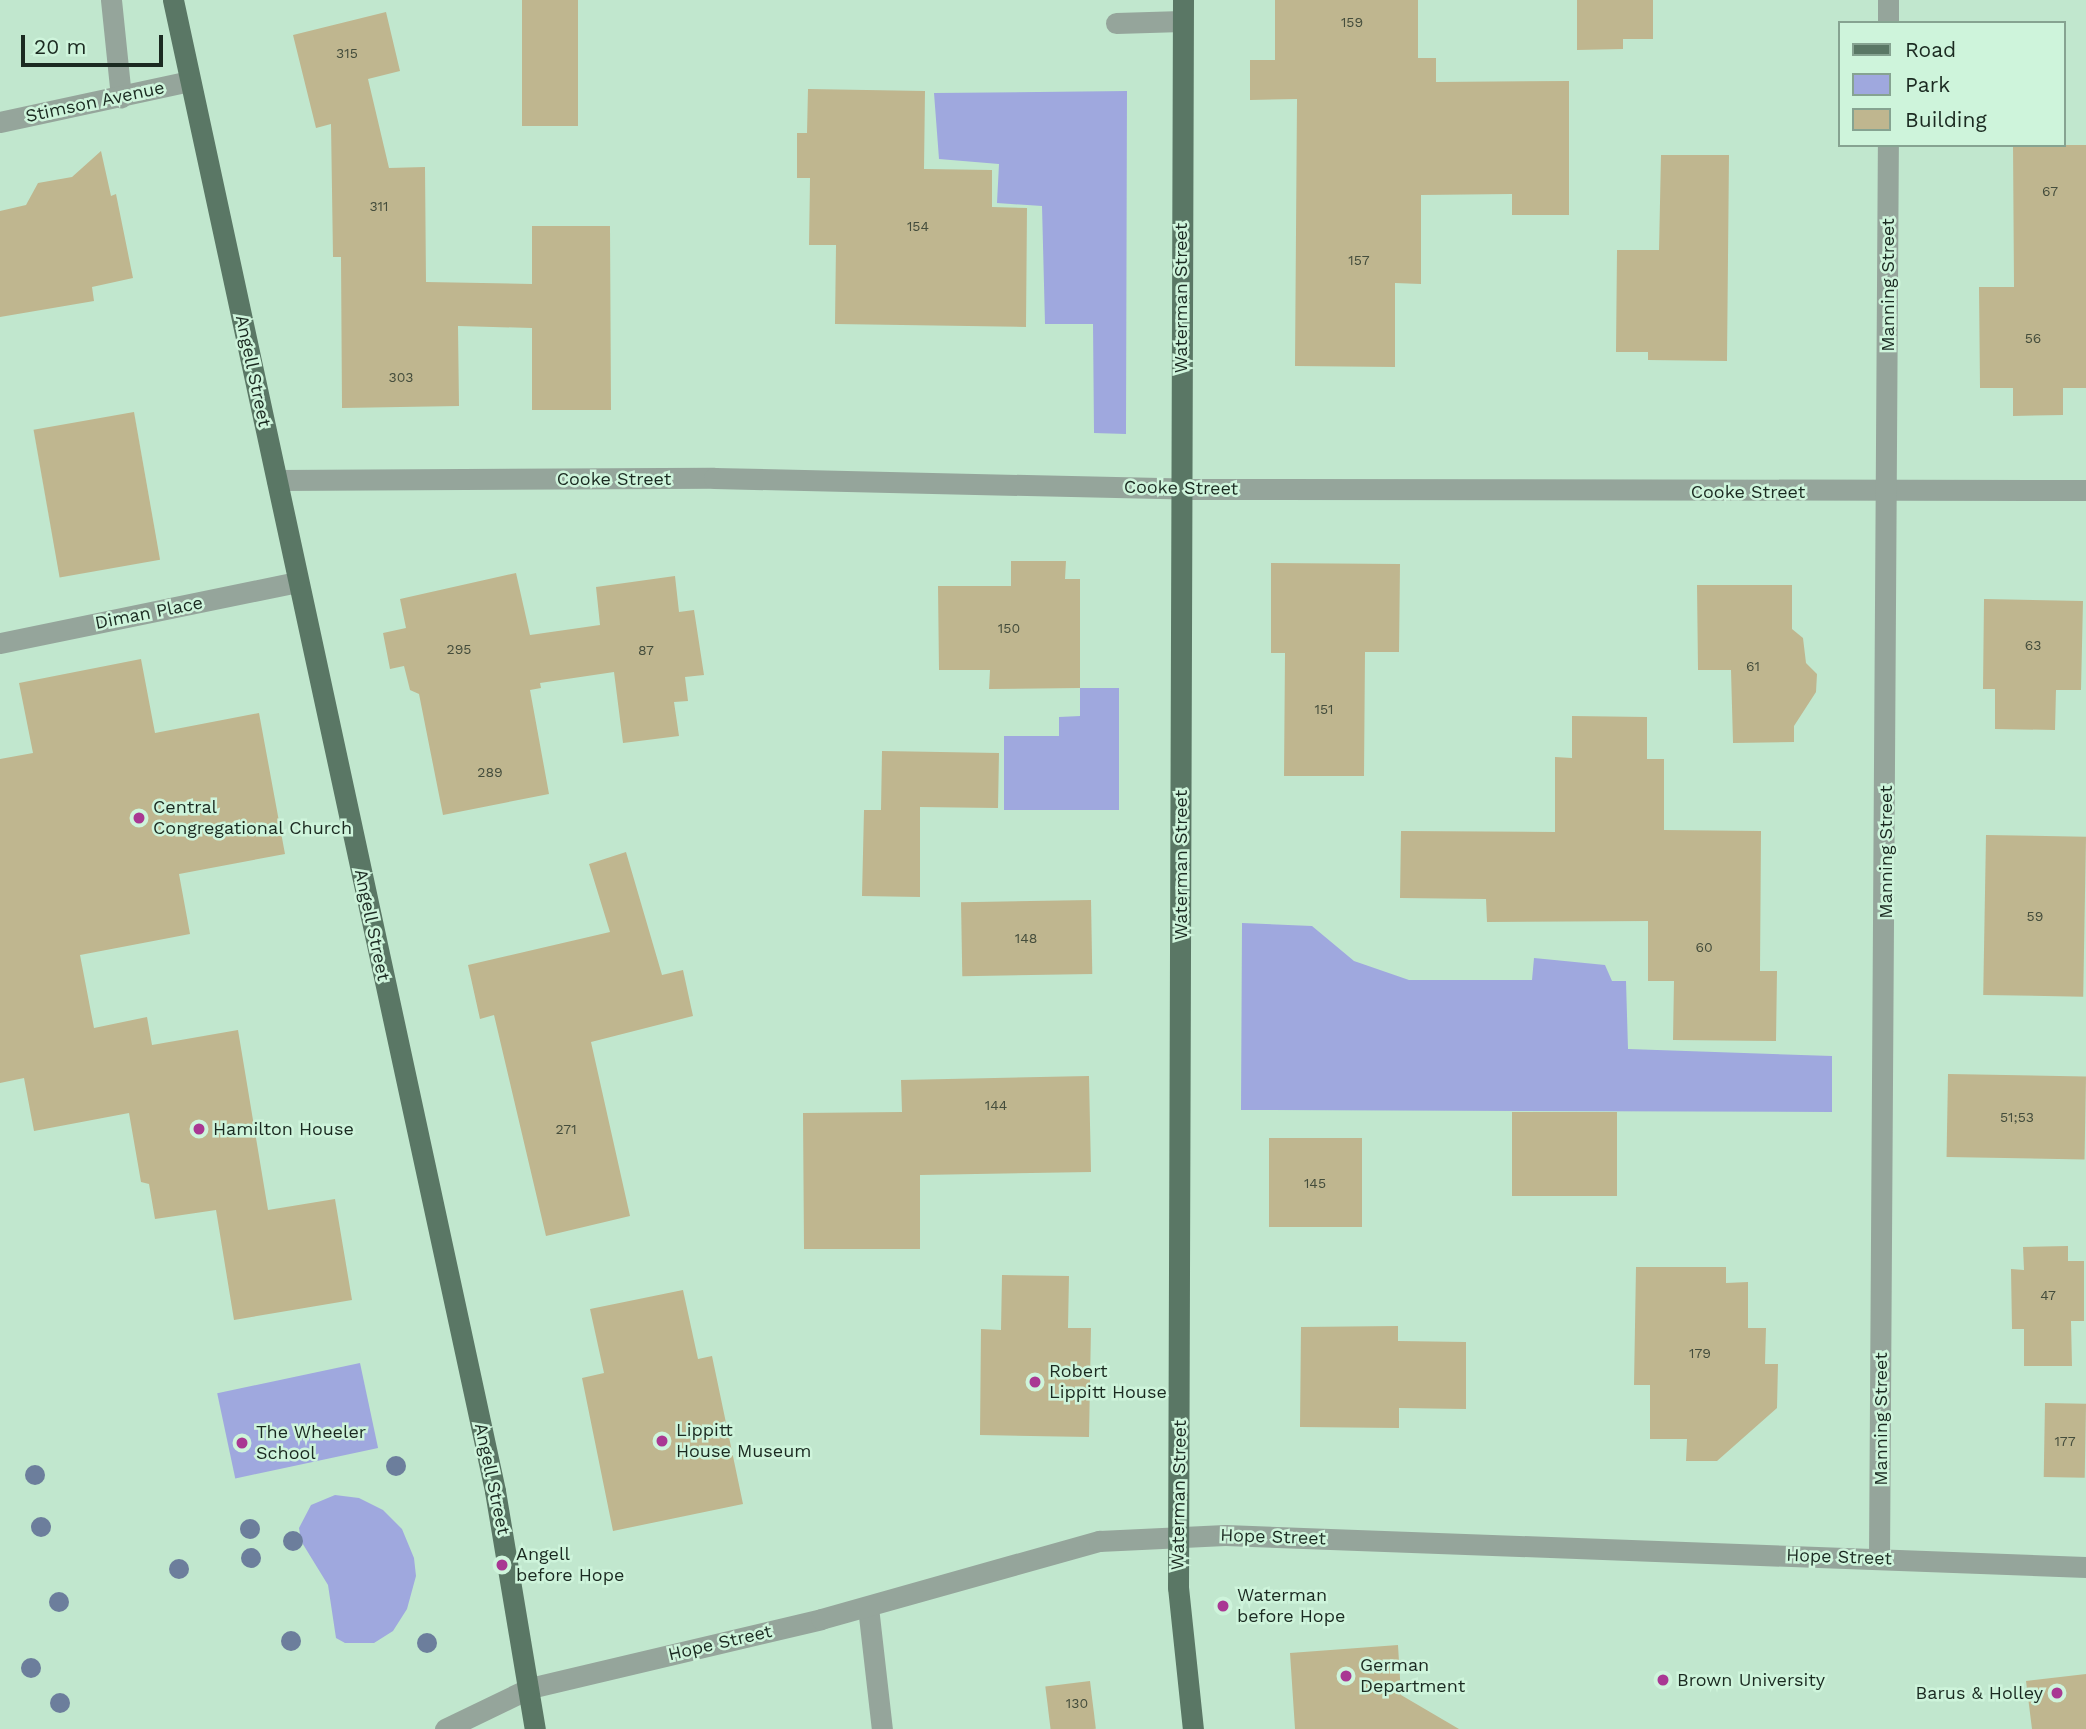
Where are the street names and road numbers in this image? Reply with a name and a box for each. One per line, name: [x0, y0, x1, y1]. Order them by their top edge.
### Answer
street label: Stimson Avenue: [23, 77, 167, 127]
street label: Manning Street: [1877, 218, 1899, 352]
street label: Waterman Street: [1170, 223, 1192, 373]
street label: Angell Street: [231, 313, 275, 429]
street label: Cooke Street: [557, 468, 671, 490]
street label: Cooke Street: [1124, 476, 1238, 500]
street label: Cooke Street: [1691, 481, 1805, 503]
street label: Diman Place: [93, 592, 205, 634]
street label: Manning Street: [1875, 785, 1897, 919]
street label: Waterman Street: [1170, 790, 1192, 940]
street label: Angell Street: [350, 867, 394, 983]
street label: Manning Street: [1870, 1352, 1892, 1486]
street label: Waterman Street: [1167, 1420, 1191, 1570]
street label: Angell Street: [470, 1421, 514, 1537]
street label: Hope Street: [1220, 1524, 1326, 1550]
street label: Hope Street: [1786, 1544, 1892, 1570]
street label: Hope Street: [666, 1621, 774, 1665]

